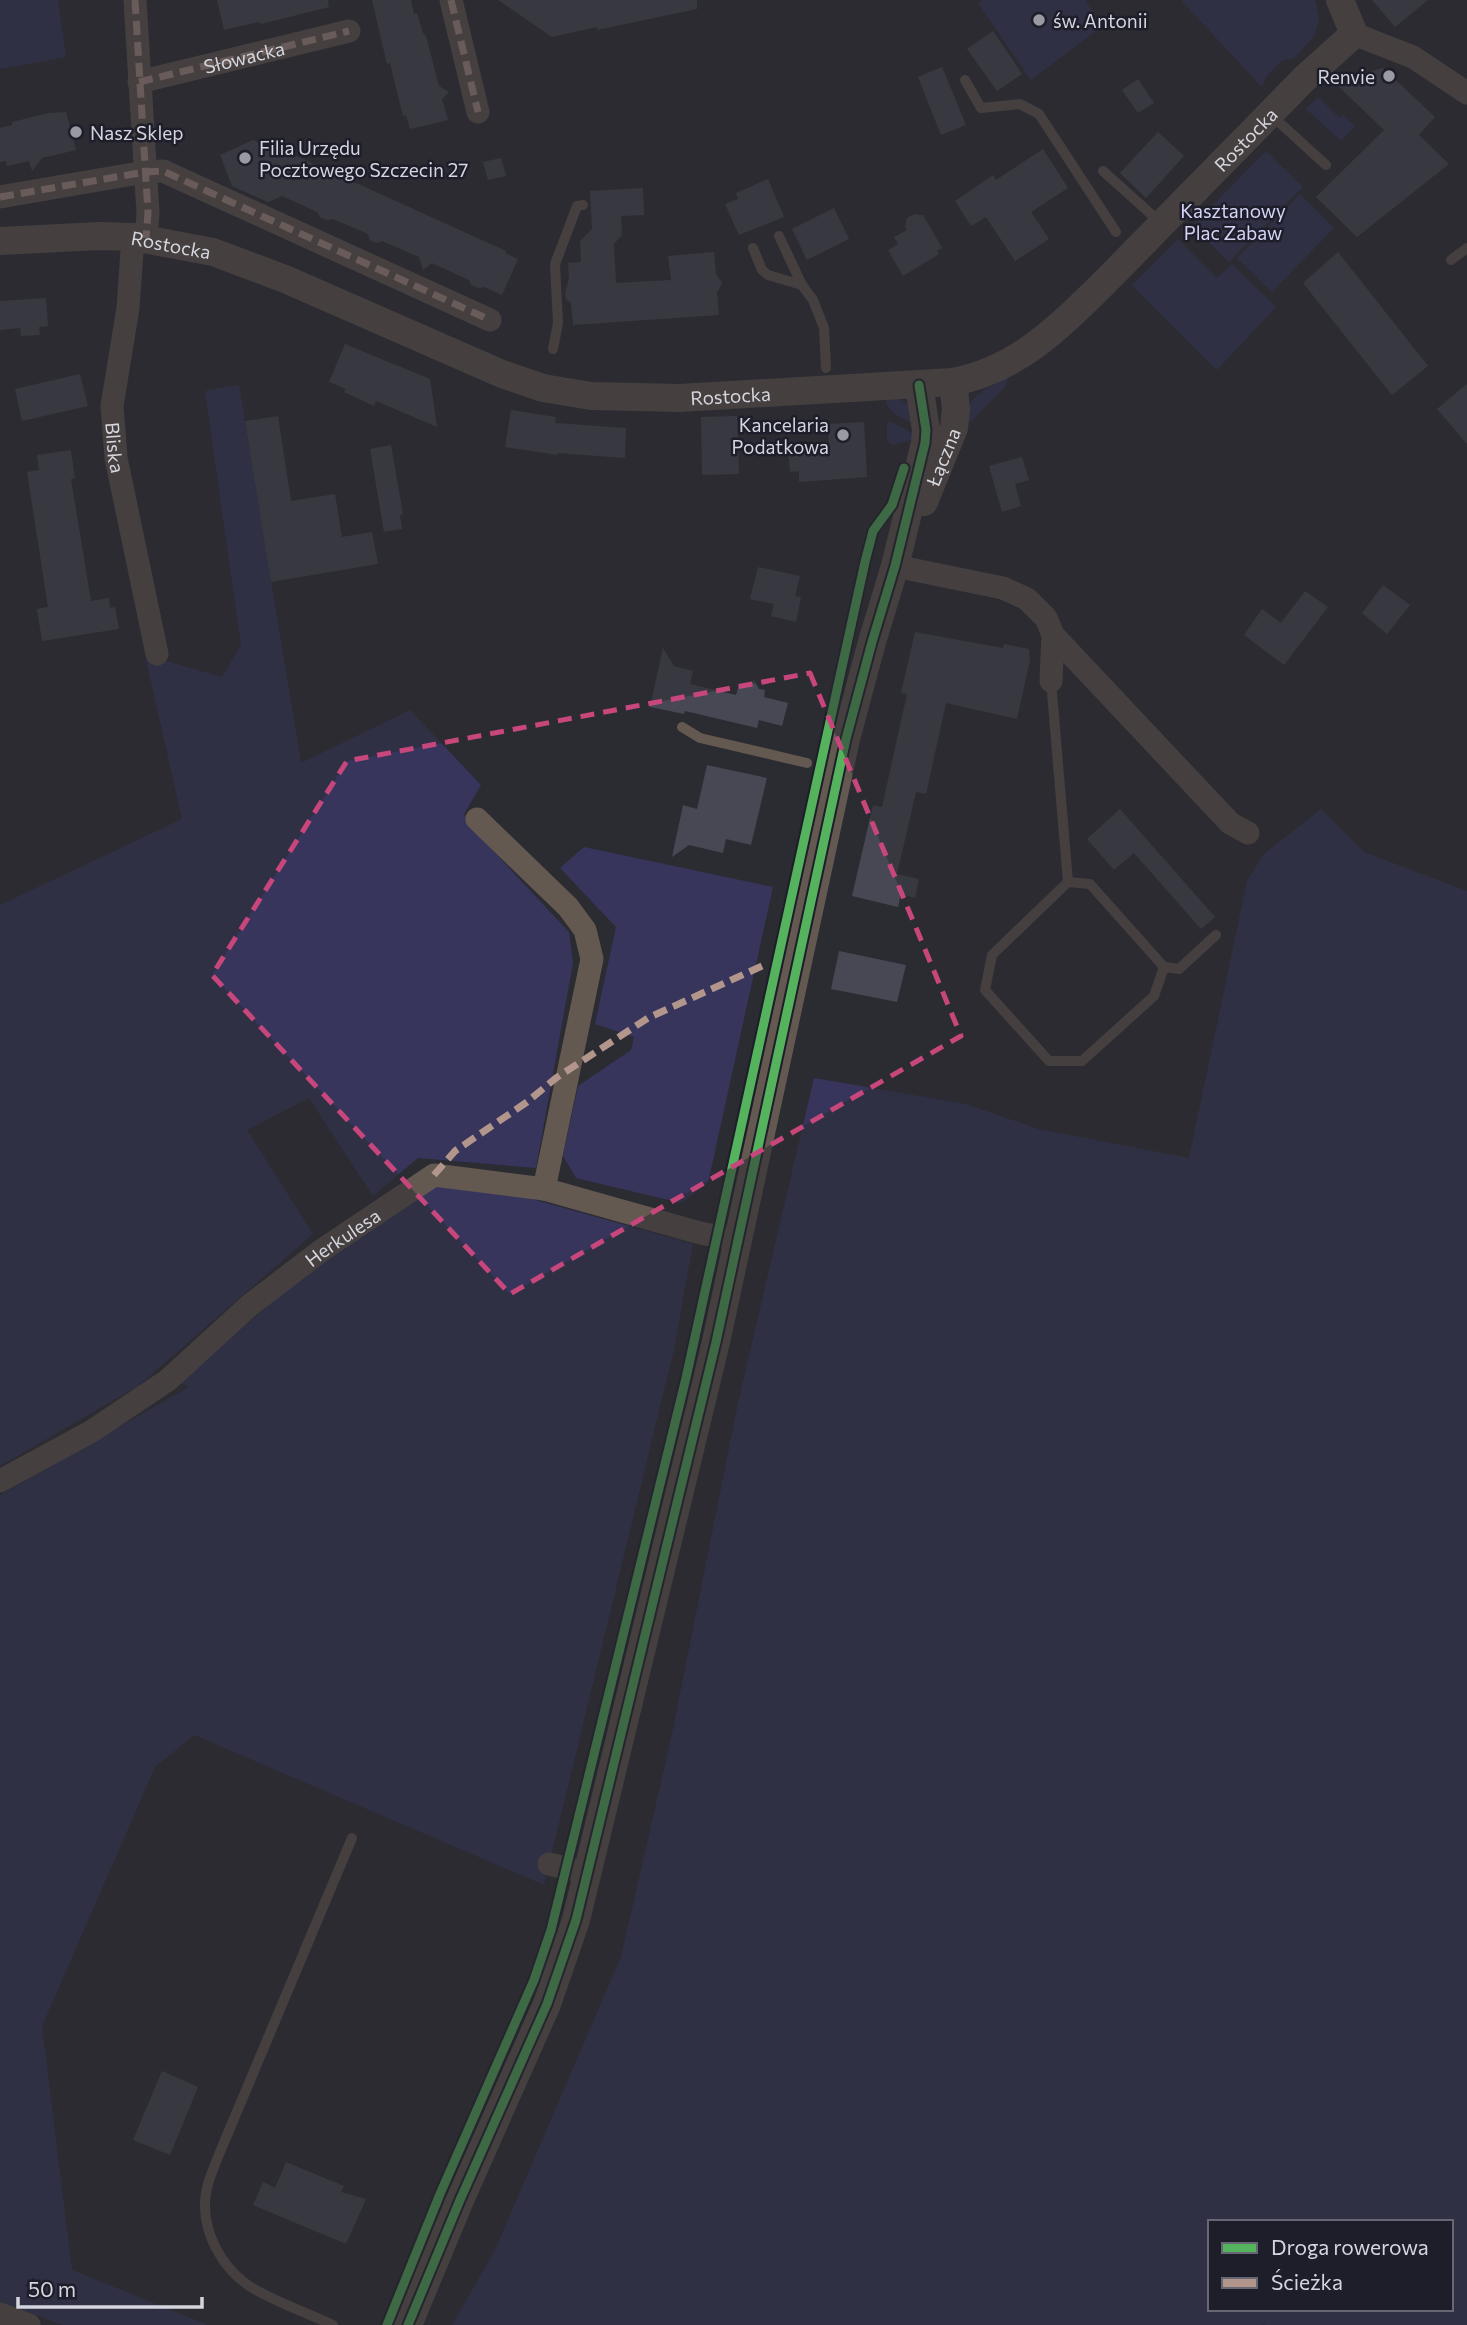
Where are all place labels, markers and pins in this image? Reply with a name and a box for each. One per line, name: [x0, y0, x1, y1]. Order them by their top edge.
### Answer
place label: św. Antonii: [1053, 9, 1148, 32]
marker: św. Antonii: [1031, 12, 1047, 28]
place label: Renvie: [1318, 65, 1375, 88]
marker: Renvie: [1381, 68, 1397, 84]
place label: Nasz Sklep: [90, 121, 184, 144]
marker: Nasz Sklep: [68, 124, 84, 140]
place label: Filia Urzędu Pocztowego Szczecin 27: [259, 136, 468, 181]
marker: Filia Urzędu Pocztowego Szczecin 27: [237, 150, 253, 166]
place label: Kancelaria Podatkowa: [732, 413, 829, 458]
marker: Kancelaria Podatkowa: [835, 427, 851, 443]

